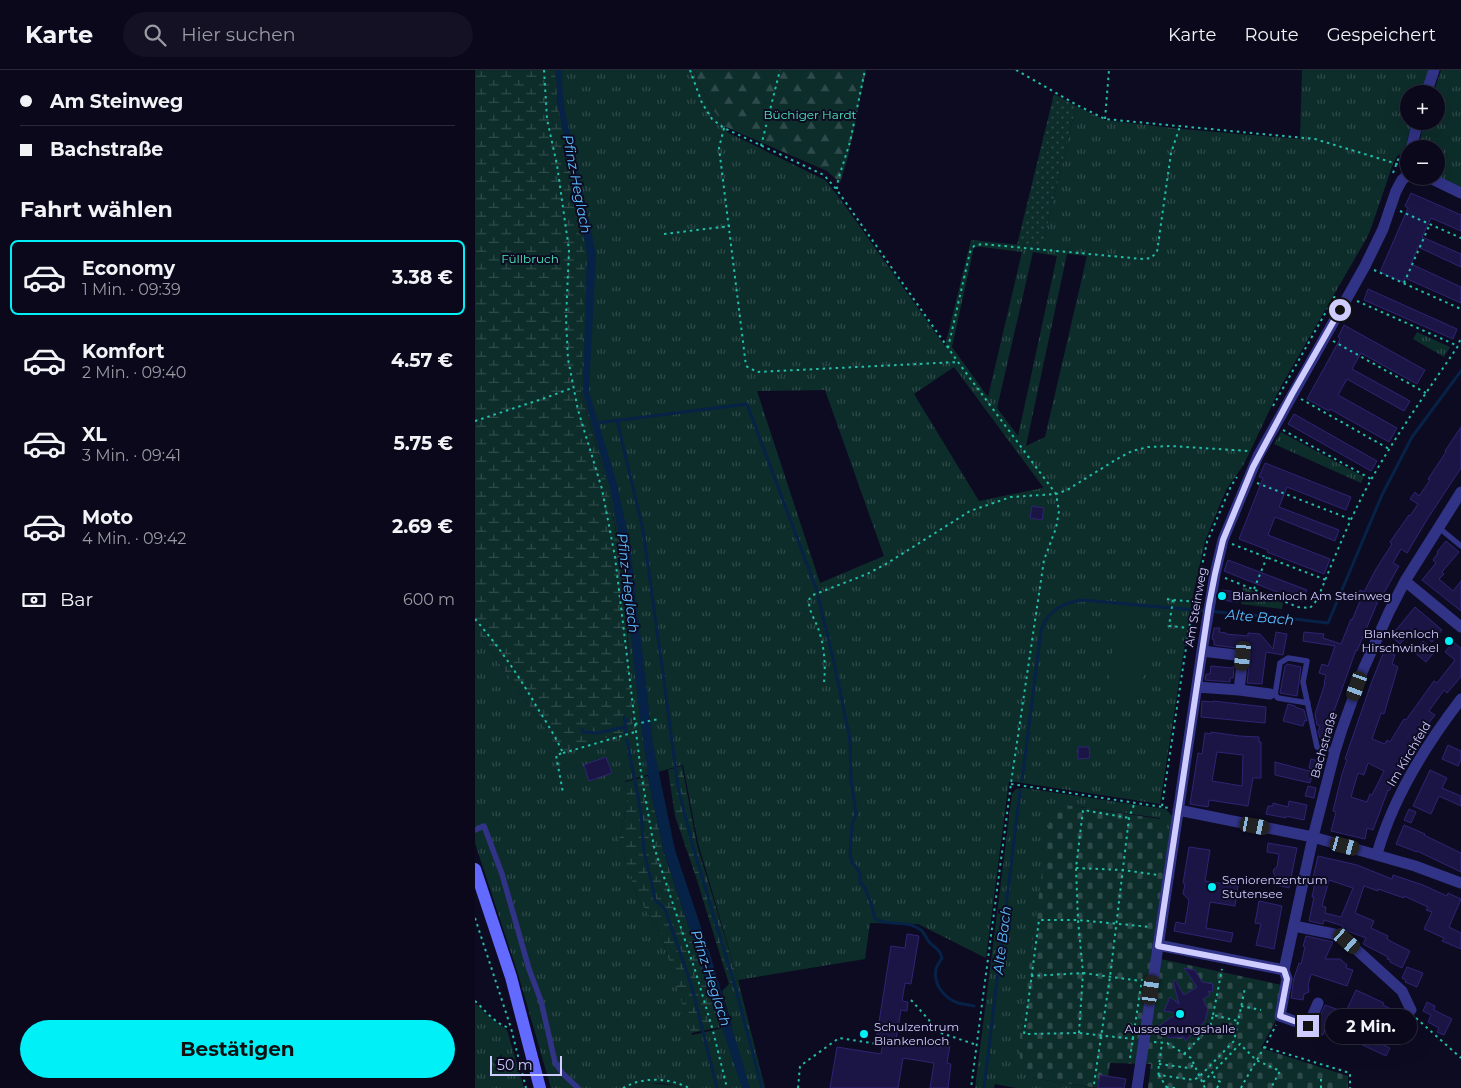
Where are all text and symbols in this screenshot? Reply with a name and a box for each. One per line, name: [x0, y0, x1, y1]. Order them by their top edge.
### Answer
search box: [123, 12, 473, 57]
text: Karte: [25, 20, 93, 49]
icon: search: [141, 21, 169, 49]
text: Hier suchen: [181, 23, 296, 46]
text: Karte: [1168, 24, 1216, 46]
text: Route: [1244, 24, 1299, 46]
text: Gespeichert: [1327, 24, 1436, 46]
map controls: [1400, 85, 1445, 185]
button: +: [1400, 85, 1445, 130]
text: Am Steinweg: [50, 90, 183, 113]
park label: Büchiger Hardt: [764, 107, 857, 122]
water label: Pfinz-Heglach: [559, 133, 595, 235]
text: Bachstraße: [50, 138, 163, 161]
button: −: [1400, 140, 1445, 185]
text: Fahrt wählen: [20, 196, 173, 223]
park label: Füllbruch: [501, 251, 559, 266]
icon: car: [22, 255, 67, 300]
text: Economy: [82, 257, 175, 280]
text: 3.38 €: [392, 266, 453, 289]
text: 1 Min. · 09:39: [82, 280, 181, 299]
route start: [1329, 299, 1351, 321]
icon: car: [22, 338, 67, 383]
text: Komfort: [82, 340, 164, 363]
text: 4.57 €: [391, 349, 453, 372]
text: 2 Min. · 09:40: [82, 363, 186, 382]
icon: car: [22, 421, 67, 466]
text: XL: [82, 423, 107, 446]
text: 5.75 €: [393, 432, 453, 455]
text: 3 Min. · 09:41: [82, 446, 181, 465]
icon: car: [22, 504, 67, 549]
text: Moto: [82, 506, 133, 529]
text: 2.69 €: [392, 515, 453, 538]
text: 4 Min. · 09:42: [82, 529, 186, 548]
water label: Pfinz-Heglach: [613, 532, 643, 634]
street label: Am Steinweg: [1181, 566, 1210, 648]
icon: cash: [20, 586, 48, 614]
text: Bar: [60, 588, 93, 611]
place label: Blankenloch Am Steinweg: [1232, 588, 1391, 603]
text: 600 m: [403, 590, 455, 609]
marker: Blankenloch Am Steinweg: [1216, 590, 1228, 602]
water label: Alte Bach: [1224, 605, 1295, 629]
place label: Blankenloch Hirschwinkel: [1361, 626, 1439, 655]
marker: Blankenloch Hirschwinkel: [1443, 635, 1455, 647]
car: [1233, 640, 1252, 672]
car: [1344, 669, 1369, 703]
street label: Bachstraße: [1307, 710, 1340, 780]
street label: Im Kirchfeld: [1383, 718, 1434, 789]
car: [1238, 816, 1271, 836]
car: [1328, 835, 1361, 857]
place label: Seniorenzentrum Stutensee: [1222, 872, 1327, 901]
marker: Seniorenzentrum Stutensee: [1206, 881, 1218, 893]
water label: Alte Bach: [989, 905, 1015, 976]
car: [1330, 925, 1363, 957]
water label: Pfinz-Heglach: [687, 928, 735, 1028]
car: [1141, 974, 1160, 1006]
marker: Aussegnungshalle: [1174, 1008, 1186, 1020]
callout: 2 Min.: [1325, 1008, 1418, 1044]
route end: [1297, 1015, 1319, 1037]
text: 2 Min.: [1346, 1017, 1396, 1036]
place label: Schulzentrum Blankenloch: [874, 1019, 959, 1048]
button: Bestätigen: [20, 1020, 455, 1078]
place label: Aussegnungshalle: [1125, 1021, 1236, 1036]
marker: Schulzentrum Blankenloch: [858, 1028, 870, 1040]
scale bar: [490, 1053, 563, 1076]
text: 50 m: [497, 1056, 533, 1074]

